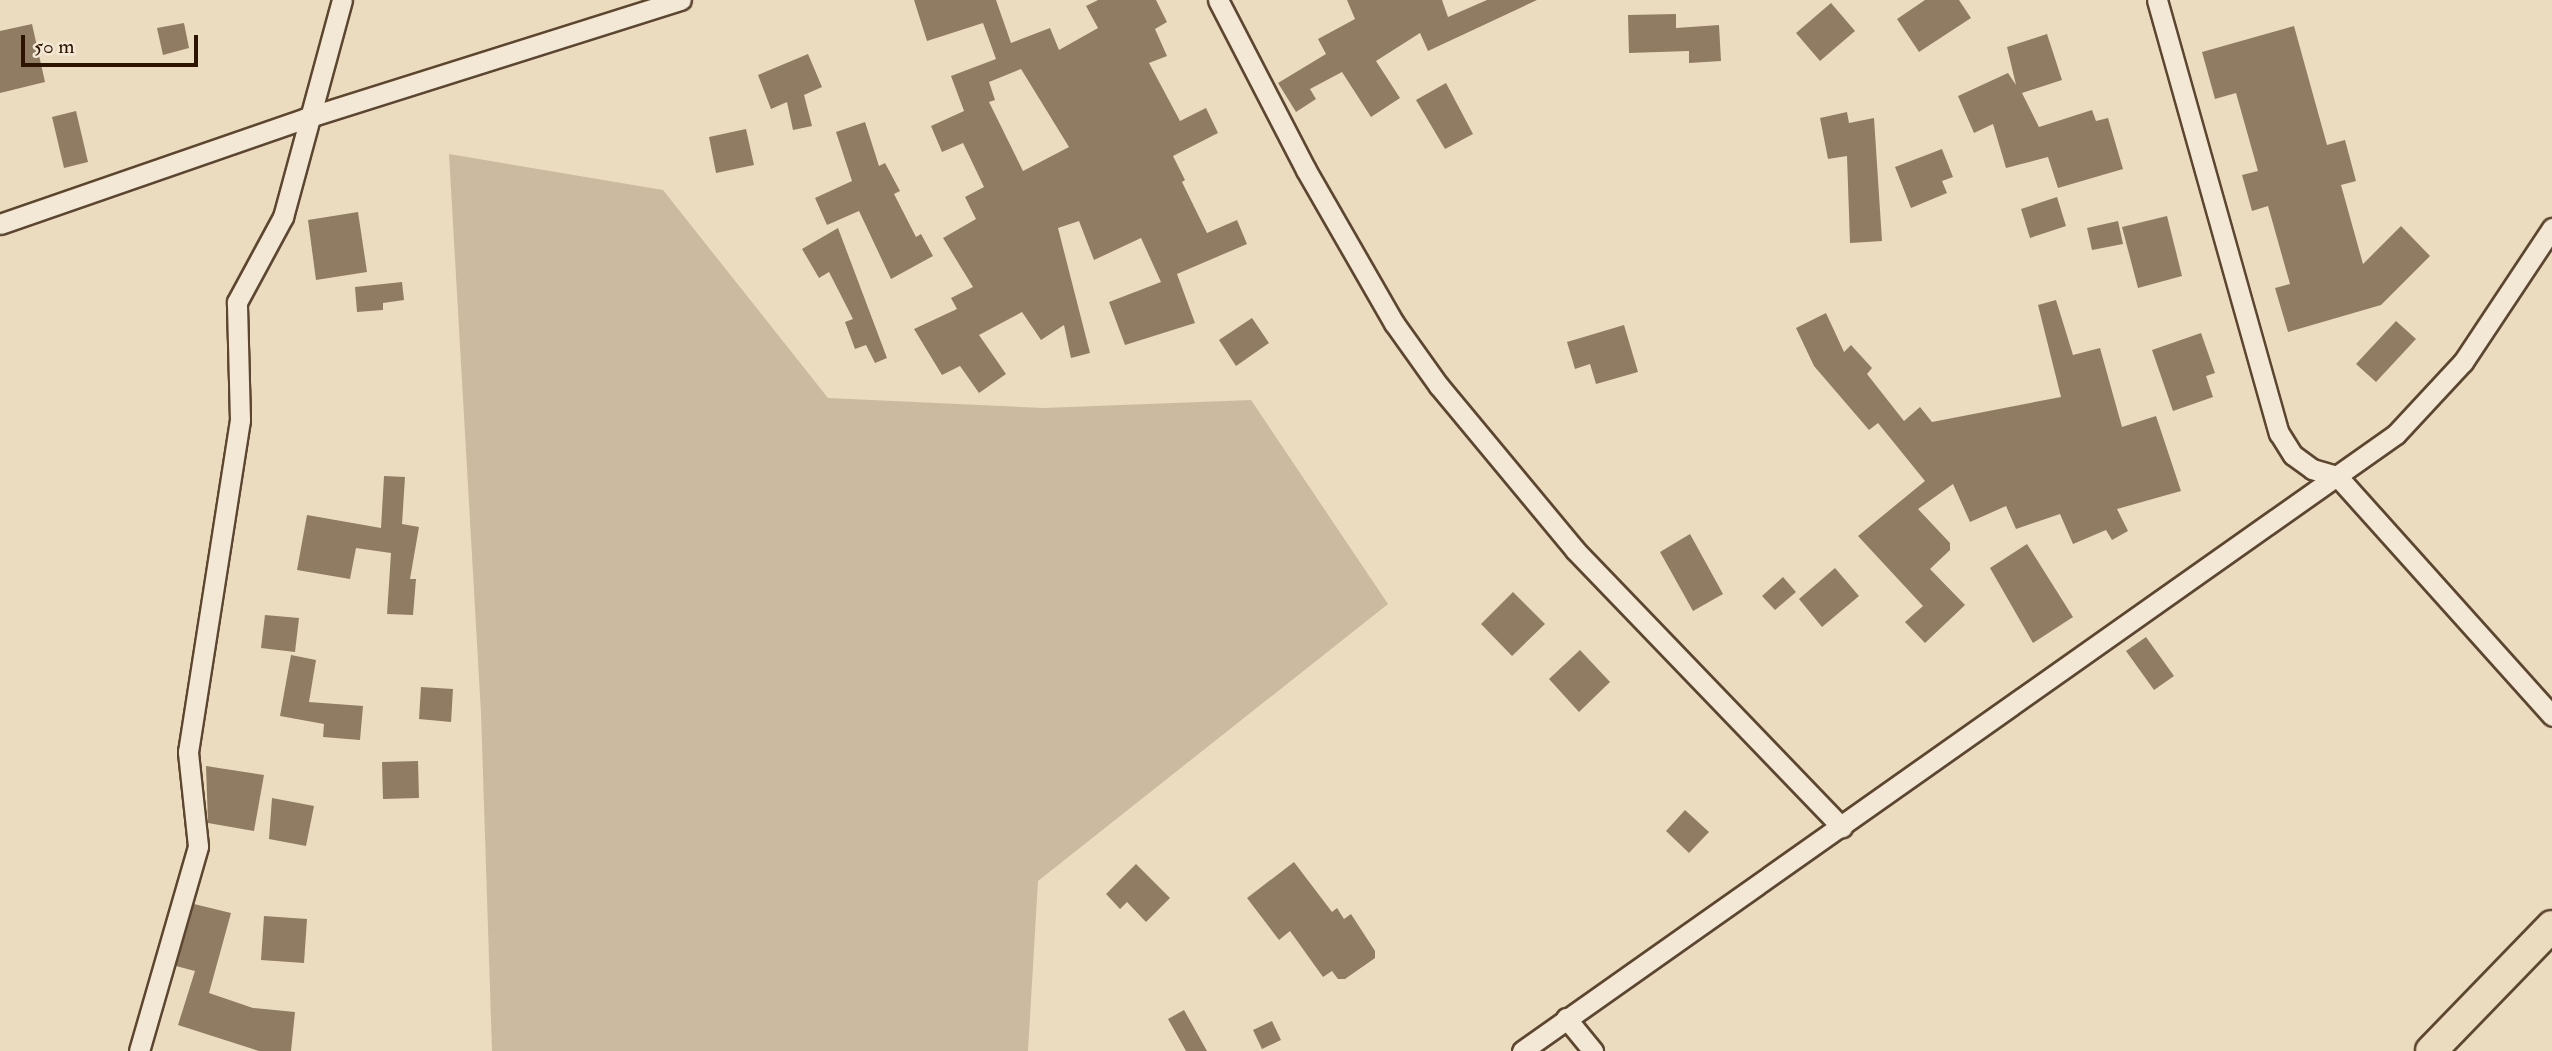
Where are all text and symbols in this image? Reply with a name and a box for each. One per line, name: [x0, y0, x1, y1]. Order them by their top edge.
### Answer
scale bar: [24, 21, 201, 65]
text: 50 m: [34, 33, 75, 60]

